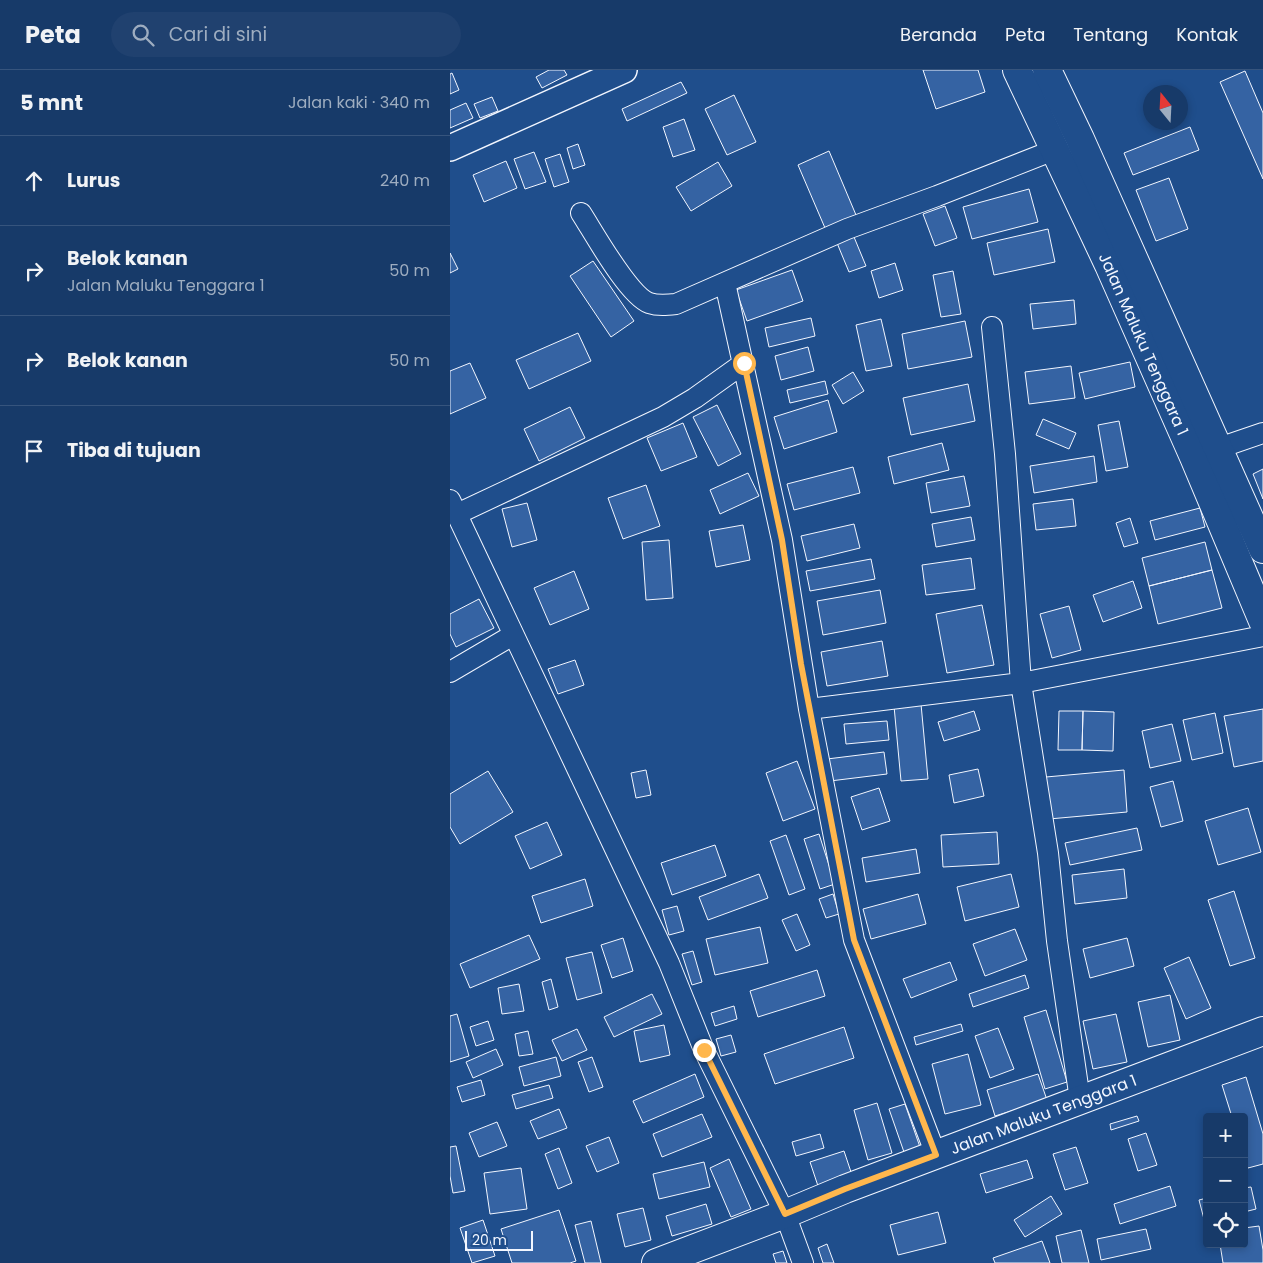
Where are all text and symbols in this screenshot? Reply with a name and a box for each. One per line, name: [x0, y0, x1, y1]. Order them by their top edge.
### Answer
search box: [111, 12, 461, 57]
text: Peta: [25, 18, 81, 51]
icon: search: [129, 21, 157, 49]
text: Cari di sini: [169, 21, 267, 48]
text: Beranda: [900, 22, 977, 47]
text: Peta: [1005, 22, 1045, 47]
text: Tentang: [1073, 22, 1148, 47]
text: Kontak: [1176, 22, 1238, 47]
north arrow: [1143, 85, 1188, 130]
text: 5 mnt: [20, 88, 83, 117]
text: Jalan kaki · 340 m: [288, 91, 430, 114]
icon: ahead: [20, 167, 48, 195]
text: Lurus: [67, 167, 120, 194]
text: 240 m: [380, 169, 430, 192]
text: Belok kanan: [67, 245, 188, 272]
street label: Jalan Maluku Tenggara 1: [1093, 249, 1194, 439]
icon: right: [20, 257, 48, 285]
text: 50 m: [389, 259, 430, 282]
text: Jalan Maluku Tenggara 1: [67, 274, 265, 297]
icon: right: [20, 347, 48, 375]
text: Belok kanan: [67, 347, 188, 374]
text: 50 m: [389, 349, 430, 372]
route start: [733, 352, 756, 375]
icon: arrive: [20, 437, 48, 465]
text: Tiba di tujuan: [67, 437, 201, 464]
route end: [693, 1039, 716, 1062]
street label: Jalan Maluku Tenggara 1: [947, 1069, 1140, 1160]
map controls: [1203, 1113, 1248, 1248]
button: +: [1203, 1113, 1248, 1158]
button: −: [1203, 1158, 1248, 1203]
button: locate: [1203, 1203, 1248, 1248]
scale bar: [465, 1228, 532, 1251]
text: 20 m: [472, 1230, 507, 1250]

